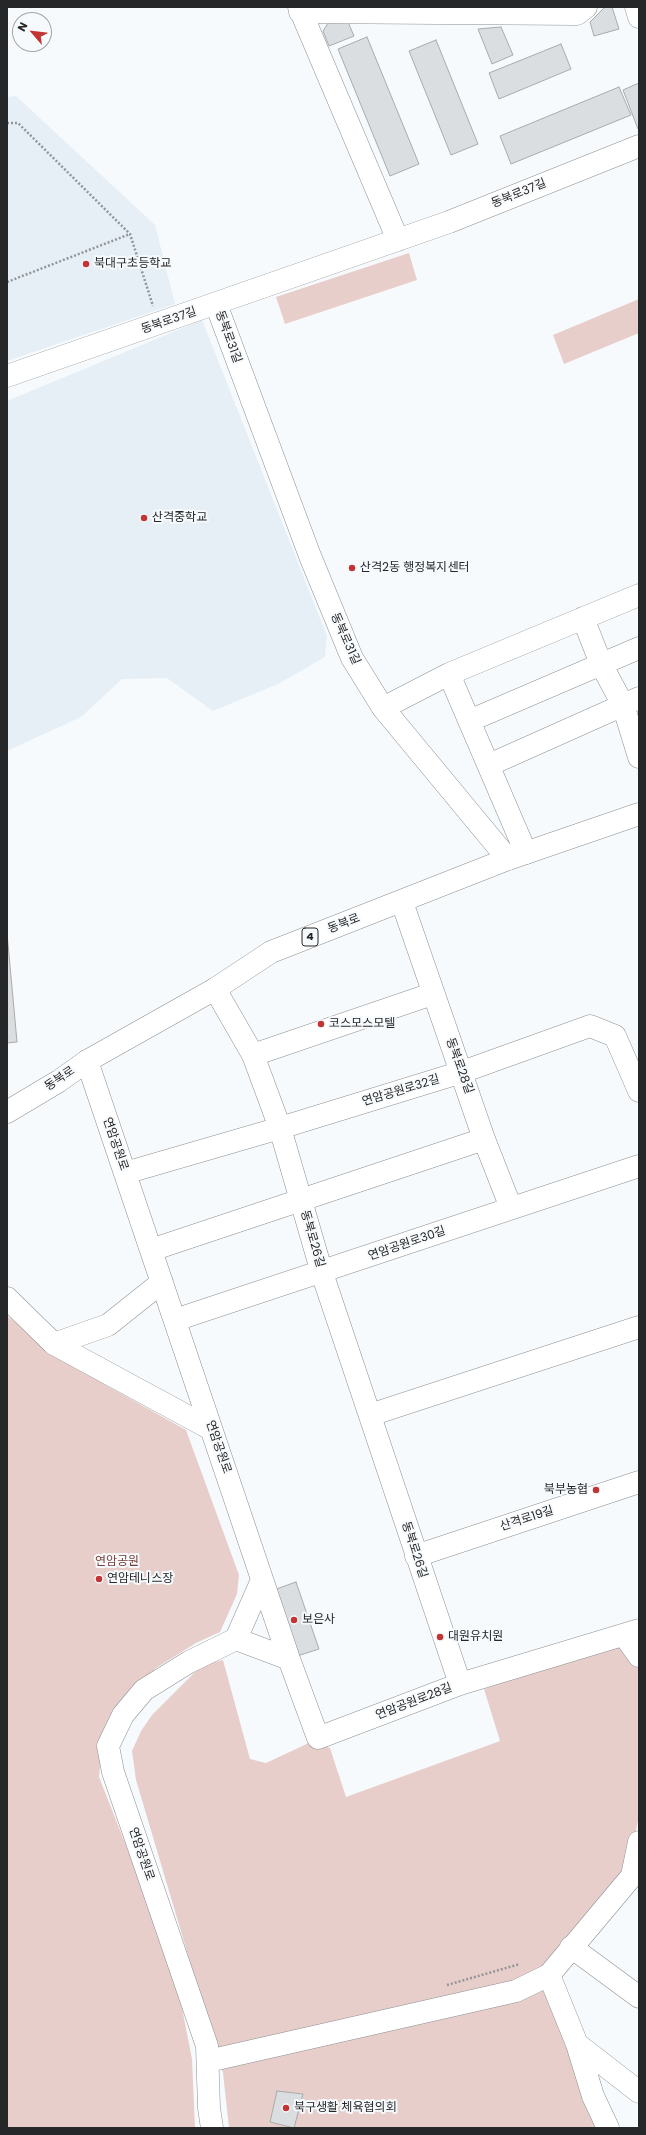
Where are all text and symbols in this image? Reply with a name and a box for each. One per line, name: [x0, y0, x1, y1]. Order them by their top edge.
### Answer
north arrow: [12, 12, 52, 52]
text: N: [13, 19, 31, 34]
street label: 동북로37길: [490, 177, 548, 211]
place label: 북대구초등학교: [94, 257, 171, 271]
marker: 북대구초등학교: [81, 259, 91, 269]
street label: 동북로37길: [139, 305, 199, 337]
street label: 동북로31길: [212, 309, 244, 365]
place label: 산격중학교: [152, 511, 207, 525]
marker: 산격중학교: [139, 513, 149, 523]
place label: 산격2동 행정복지센터: [360, 561, 469, 575]
marker: 산격2동 행정복지센터: [347, 563, 357, 573]
street label: 동북로31길: [327, 611, 363, 667]
street label: 동북로: [326, 911, 362, 937]
road number: 4: [302, 928, 318, 946]
place label: 코스모스모텔: [329, 1017, 395, 1031]
marker: 코스모스모텔: [316, 1019, 326, 1029]
street label: 동북로28길: [442, 1036, 476, 1096]
street label: 동북로: [42, 1064, 78, 1094]
street label: 연암공원로32길: [361, 1072, 441, 1110]
street label: 연암공원로: [99, 1116, 131, 1172]
street label: 동북로26길: [297, 1209, 327, 1269]
street label: 연암공원로30길: [366, 1224, 448, 1264]
street label: 연암공원로: [202, 1419, 234, 1475]
place label: 북부농협: [544, 1483, 588, 1497]
marker: 북부농협: [591, 1485, 601, 1495]
street label: 산격로19길: [498, 1504, 556, 1534]
street label: 동북로26길: [398, 1520, 430, 1580]
park label: 연암공원: [95, 1555, 139, 1569]
place label: 연암테니스장: [107, 1572, 173, 1586]
marker: 연암테니스장: [94, 1574, 104, 1584]
place label: 보은사: [302, 1613, 335, 1627]
marker: 보은사: [289, 1615, 299, 1625]
place label: 대원유치원: [448, 1630, 503, 1644]
marker: 대원유치원: [435, 1632, 445, 1642]
street label: 연암공원로28길: [374, 1681, 454, 1723]
street label: 연암공원로: [125, 1826, 157, 1882]
place label: 북구생활 체육협의회: [294, 2101, 397, 2115]
marker: 북구생활 체육협의회: [281, 2103, 291, 2113]

